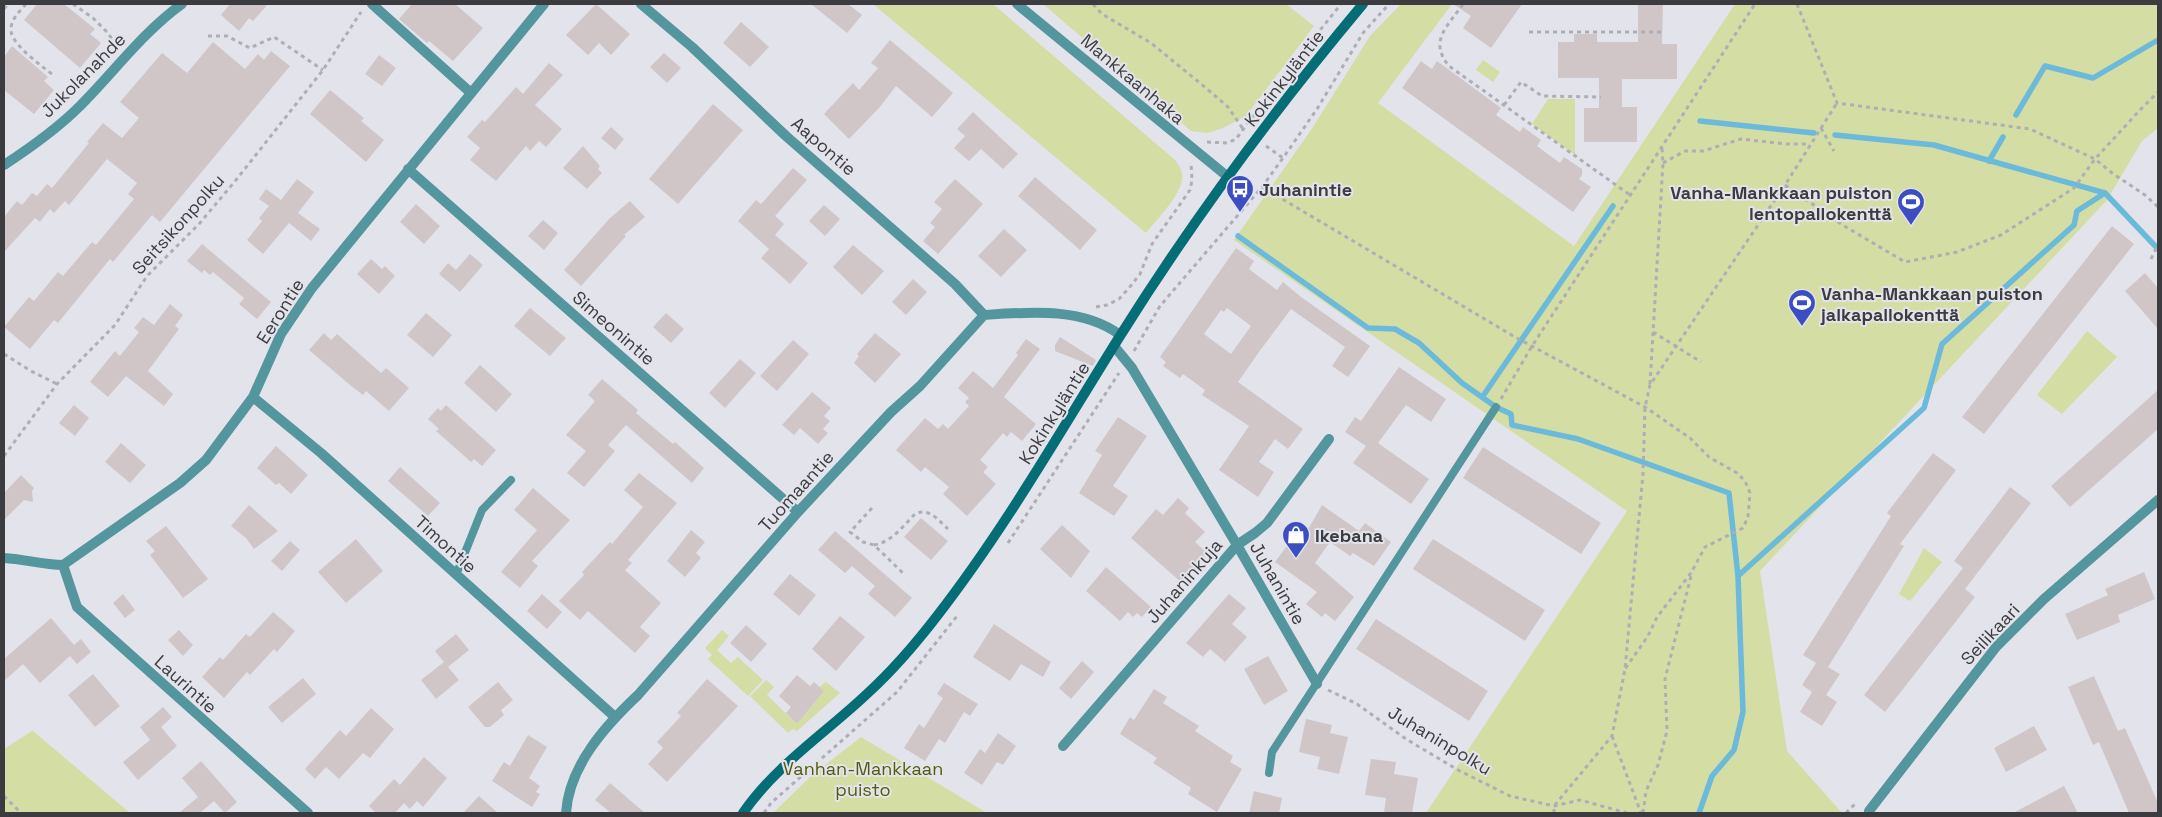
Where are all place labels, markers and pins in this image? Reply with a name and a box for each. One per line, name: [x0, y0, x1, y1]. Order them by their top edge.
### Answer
bus stop icon: Juhanintie: [1225, 174, 1255, 213]
place label: Juhanintie: [1259, 178, 1352, 201]
place label: Vanha-Mankkaan puiston lentopallokenttä: [1670, 181, 1893, 225]
sports icon: Vanha-Mankkaan puiston lentopallokenttä: [1896, 187, 1926, 226]
place label: Vanha-Mankkaan puiston jalkapallokenttä: [1820, 282, 2043, 326]
sports icon: Vanha-Mankkaan puiston jalkapallokenttä: [1787, 288, 1817, 327]
shop icon: Ikebana: [1281, 520, 1311, 559]
place label: Ikebana: [1315, 524, 1384, 547]

